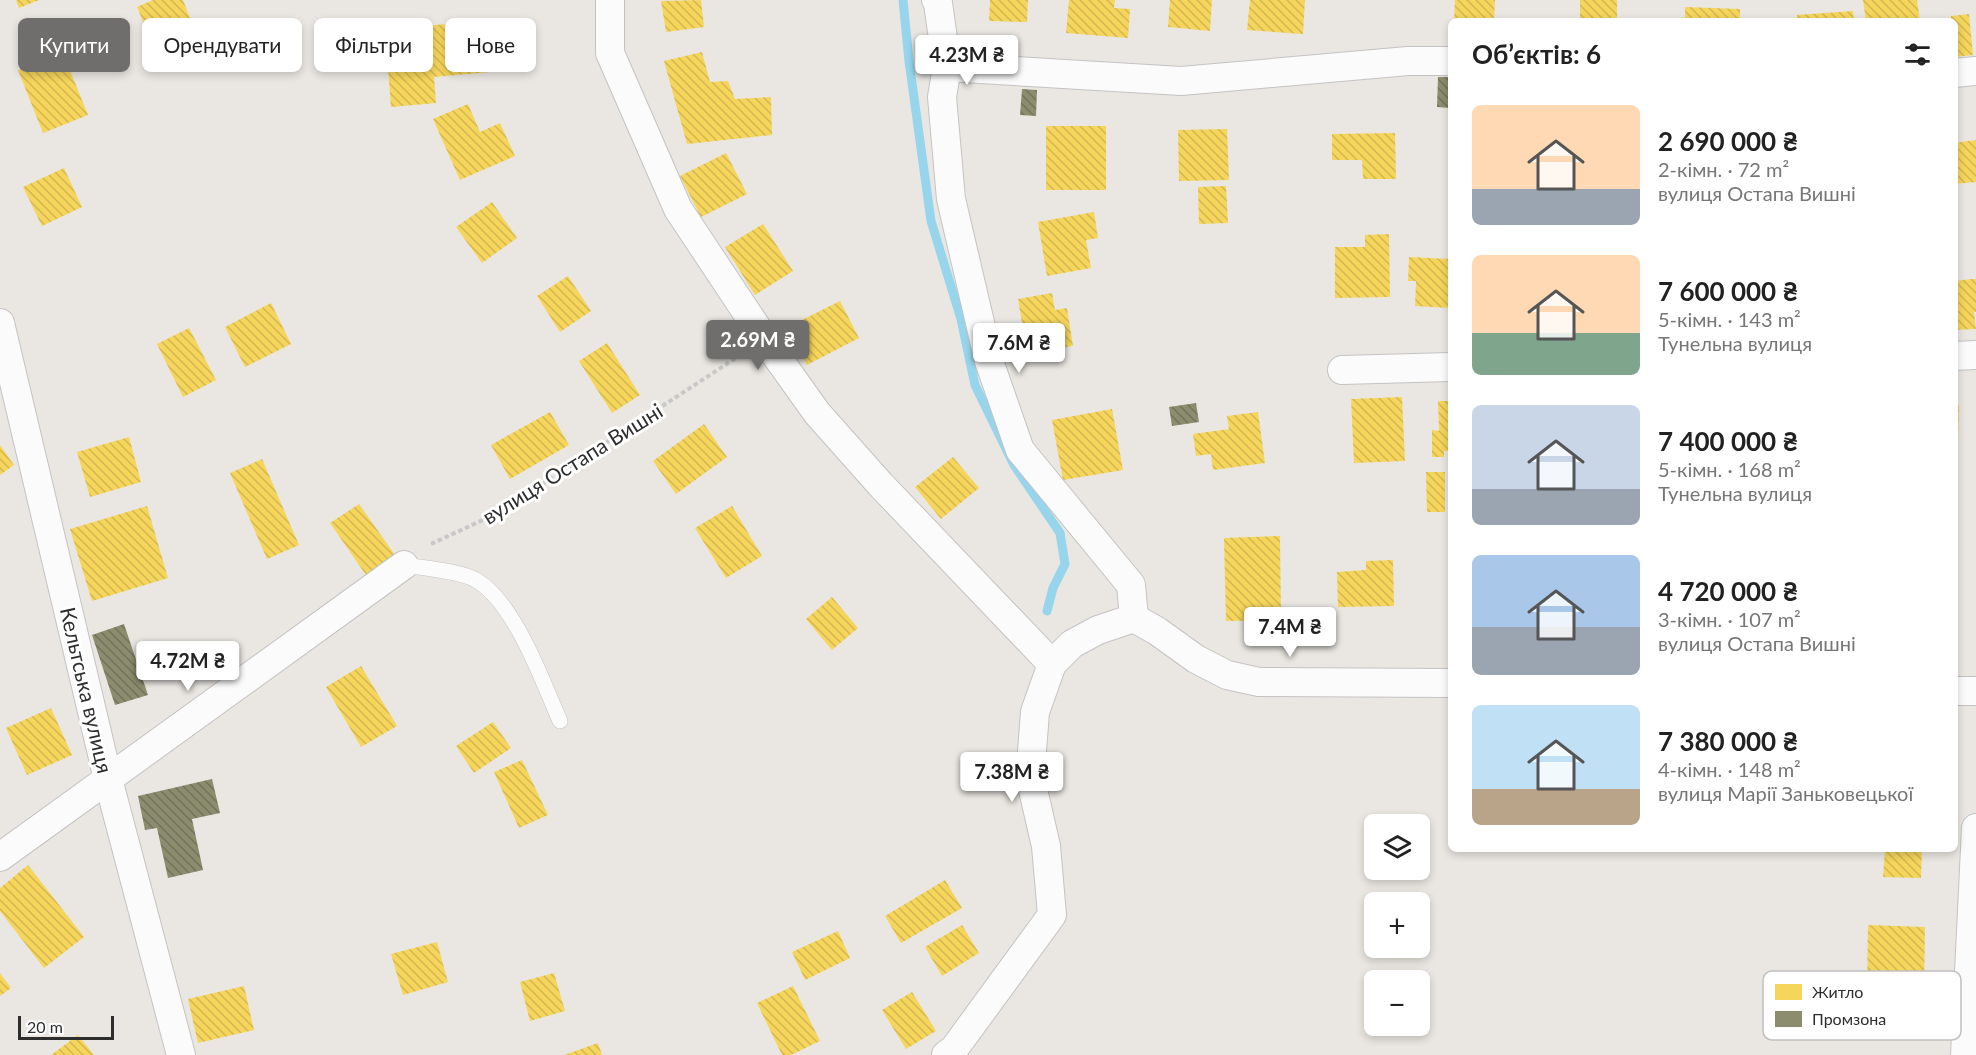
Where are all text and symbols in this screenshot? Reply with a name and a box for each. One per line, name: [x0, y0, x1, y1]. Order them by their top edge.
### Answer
chip: Купити: [18, 18, 130, 72]
chip: Орендувати: [142, 18, 302, 72]
chip: Фільтри: [314, 18, 433, 72]
chip: Нове: [445, 18, 536, 72]
pin: 4.23M ₴: [912, 35, 1022, 86]
text: Об’єктів: 6: [1472, 38, 1601, 70]
icon: filters: [1901, 38, 1934, 71]
text: 4.23M ₴: [929, 42, 1005, 66]
text: 2 690 000 ₴: [1658, 125, 1798, 157]
icon: home: [1520, 129, 1592, 201]
text: 2-кімн. · 72 m²: [1658, 157, 1789, 181]
text: вулиця Остапа Вишні: [1658, 181, 1856, 205]
text: 7 600 000 ₴: [1658, 275, 1798, 307]
icon: home: [1520, 279, 1592, 351]
text: 5-кімн. · 143 m²: [1658, 307, 1801, 331]
pin: 2.69M ₴: [703, 320, 813, 371]
pin: 7.6M ₴: [970, 323, 1068, 374]
text: 2.69M ₴: [720, 327, 796, 351]
text: 7.6M ₴: [987, 330, 1051, 354]
text: Тунельна вулиця: [1658, 331, 1812, 355]
street label: вулиця Остапа Вишні: [477, 397, 667, 529]
text: 7 400 000 ₴: [1658, 425, 1798, 457]
icon: home: [1520, 429, 1592, 501]
text: 5-кімн. · 168 m²: [1658, 457, 1801, 481]
text: Тунельна вулиця: [1658, 481, 1812, 505]
text: 4 720 000 ₴: [1658, 575, 1798, 607]
icon: home: [1520, 579, 1592, 651]
street label: Кельтська вулиця: [56, 605, 118, 775]
pin: 7.4M ₴: [1241, 607, 1339, 658]
text: 3-кімн. · 107 m²: [1658, 607, 1801, 631]
text: 7.4M ₴: [1258, 614, 1322, 638]
text: вулиця Остапа Вишні: [1658, 631, 1856, 655]
pin: 4.72M ₴: [133, 641, 243, 692]
text: 4.72M ₴: [150, 648, 226, 672]
text: 7 380 000 ₴: [1658, 725, 1798, 757]
icon: home: [1520, 729, 1592, 801]
pin: 7.38M ₴: [957, 752, 1067, 803]
text: 4-кімн. · 148 m²: [1658, 757, 1801, 781]
text: 7.38M ₴: [974, 759, 1050, 783]
text: вулиця Марії Заньковецької: [1658, 781, 1913, 805]
map controls: [1364, 814, 1430, 1036]
button: layers: [1364, 814, 1430, 880]
button: +: [1364, 892, 1430, 958]
button: −: [1364, 970, 1430, 1036]
legend: [1763, 971, 1961, 1040]
text: Житло: [1812, 982, 1863, 1001]
text: Промзона: [1812, 1009, 1886, 1028]
scale bar: [18, 1013, 114, 1040]
text: 20 m: [27, 1017, 63, 1036]

